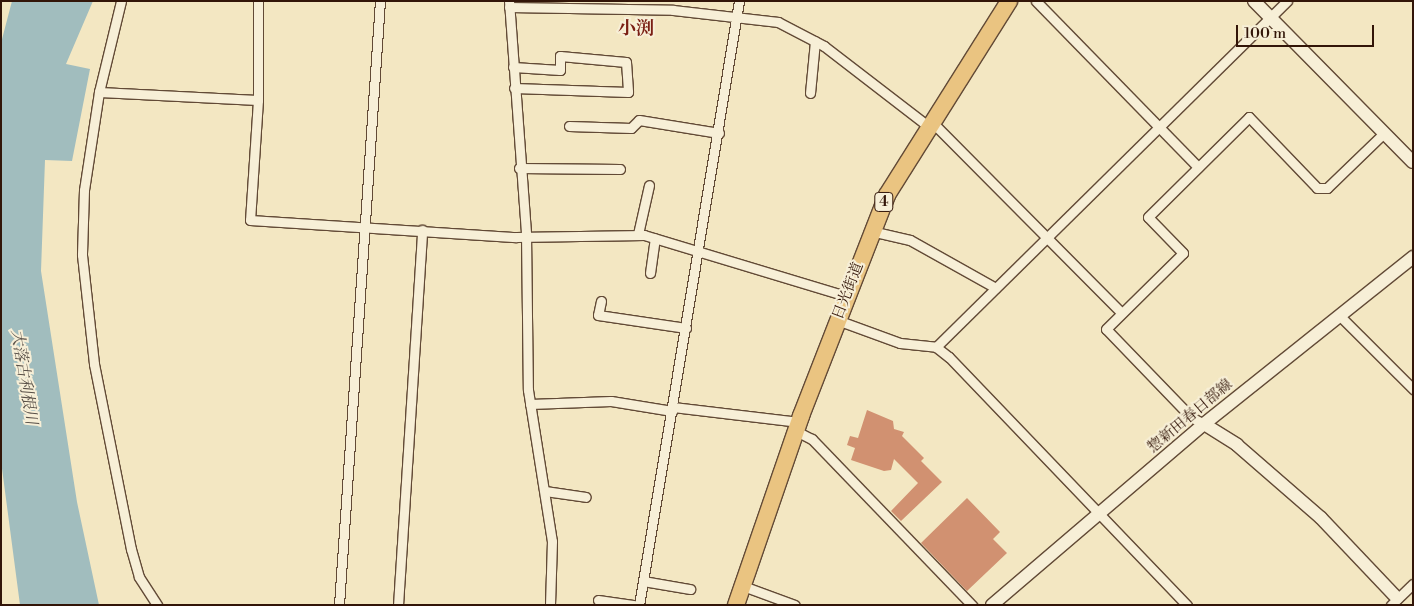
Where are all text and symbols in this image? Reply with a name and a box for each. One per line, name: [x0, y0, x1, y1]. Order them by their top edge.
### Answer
scale bar: [1239, 15, 1376, 47]
district label: 小渕: [618, 18, 654, 40]
text: 100 m: [1244, 24, 1286, 43]
road number: 4: [874, 190, 894, 213]
street label: 日光街道: [829, 260, 867, 322]
water label: 大落古利根川: [7, 328, 41, 426]
street label: 惣新田春日部線: [1144, 375, 1236, 457]

